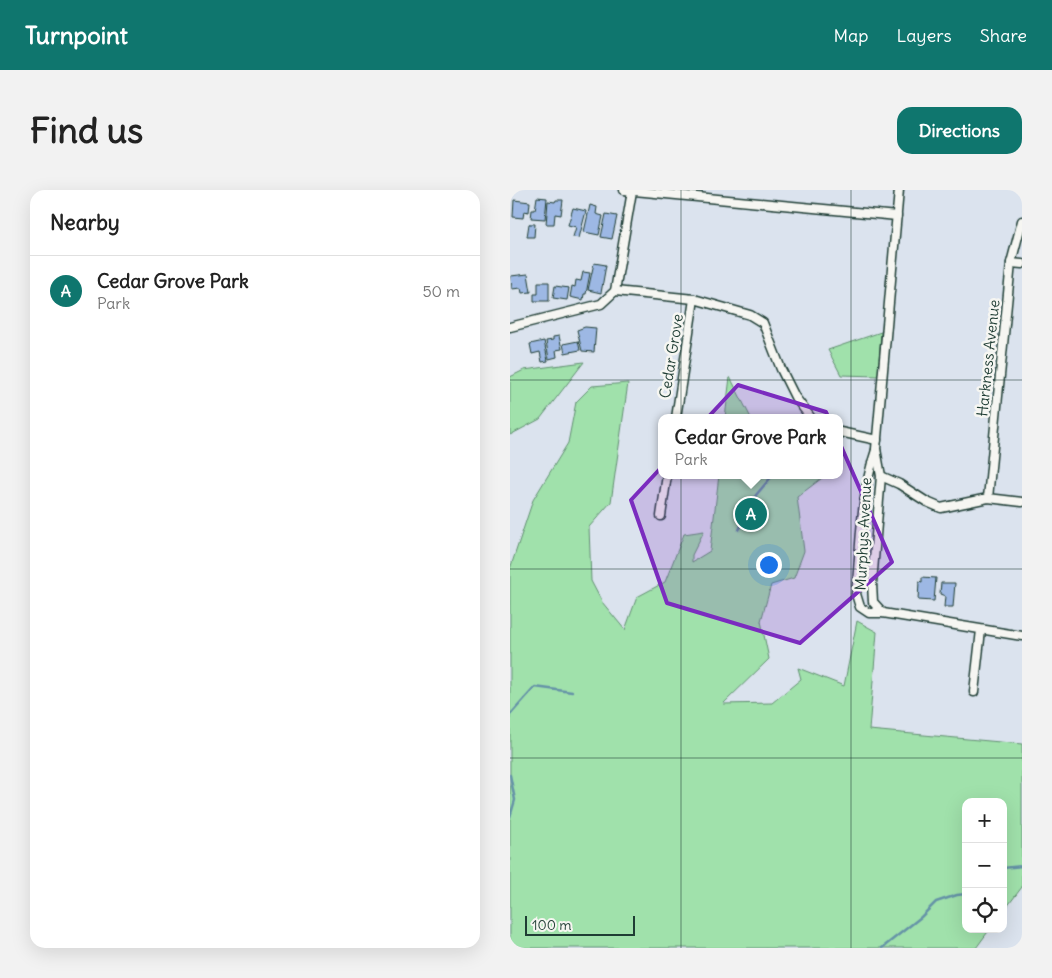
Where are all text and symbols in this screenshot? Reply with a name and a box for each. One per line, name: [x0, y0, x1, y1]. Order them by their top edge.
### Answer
text: Turnpoint: [25, 20, 128, 50]
text: Map: [833, 24, 868, 47]
text: Layers: [896, 24, 952, 47]
text: Share: [980, 24, 1027, 47]
button: Directions: [897, 107, 1022, 154]
text: Find us: [30, 108, 143, 152]
text: Nearby: [50, 209, 120, 236]
text: Cedar Grove Park: [97, 269, 249, 293]
text: A: [61, 281, 71, 301]
text: 50 m: [422, 281, 460, 301]
text: Park: [97, 293, 130, 313]
street label: Harkness Avenue: [972, 299, 1004, 417]
street label: Cedar Grove: [655, 312, 687, 400]
popup: [658, 414, 843, 479]
text: Cedar Grove Park: [675, 425, 826, 449]
text: Park: [675, 449, 708, 469]
street label: Murphys Avenue: [851, 477, 875, 591]
pin: A: [735, 495, 767, 533]
your location: [756, 552, 782, 578]
map controls: [962, 798, 1007, 933]
button: +: [962, 798, 1007, 843]
button: −: [962, 843, 1007, 888]
button: locate: [962, 888, 1007, 933]
scale bar: [525, 913, 635, 936]
text: 100 m: [532, 916, 572, 934]

